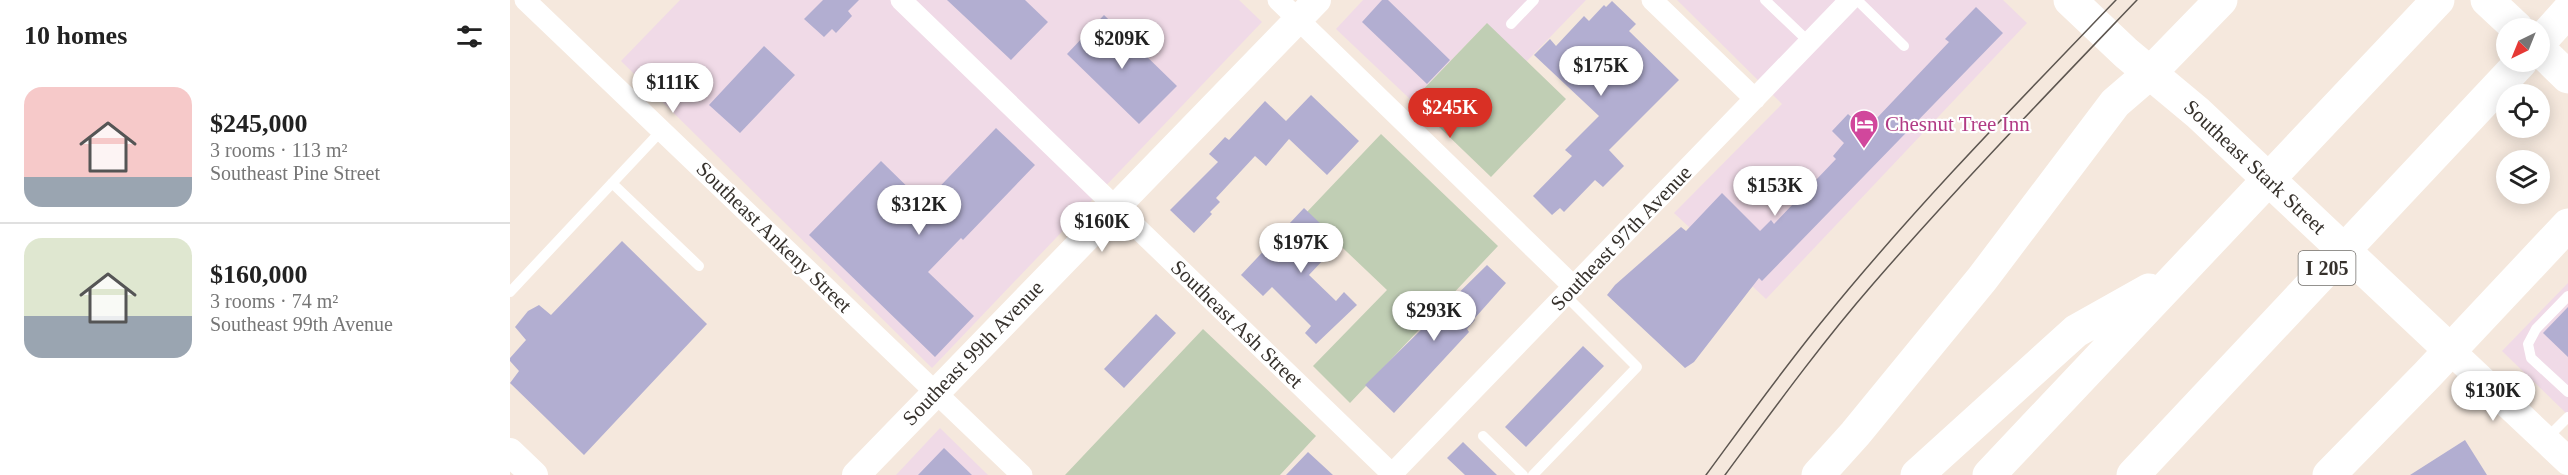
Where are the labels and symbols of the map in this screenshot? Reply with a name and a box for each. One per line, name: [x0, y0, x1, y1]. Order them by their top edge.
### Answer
north arrow: [2496, 18, 2550, 72]
pin: $209K: [1080, 19, 1164, 70]
pin: $175K: [1559, 46, 1643, 97]
pin: $111K: [631, 63, 715, 114]
pin: $245K: [1408, 88, 1492, 139]
street label: Southeast Stark Street: [2179, 95, 2331, 239]
hotel icon: Chesnut Tree Inn: [1848, 108, 1880, 150]
place label: Chesnut Tree Inn: [1885, 112, 2030, 136]
street label: Southeast Ankeny Street: [691, 157, 857, 317]
street label: Southeast 97th Avenue: [1546, 161, 1696, 315]
pin: $153K: [1733, 166, 1817, 217]
pin: $312K: [877, 185, 961, 236]
pin: $160K: [1060, 202, 1144, 253]
pin: $197K: [1259, 223, 1343, 274]
road number: I 205: [2298, 251, 2356, 285]
street label: Southeast Ash Street: [1166, 255, 1308, 393]
street label: Southeast 99th Avenue: [898, 276, 1048, 430]
pin: $293K: [1392, 291, 1476, 342]
pin: $130K: [2451, 371, 2535, 422]

